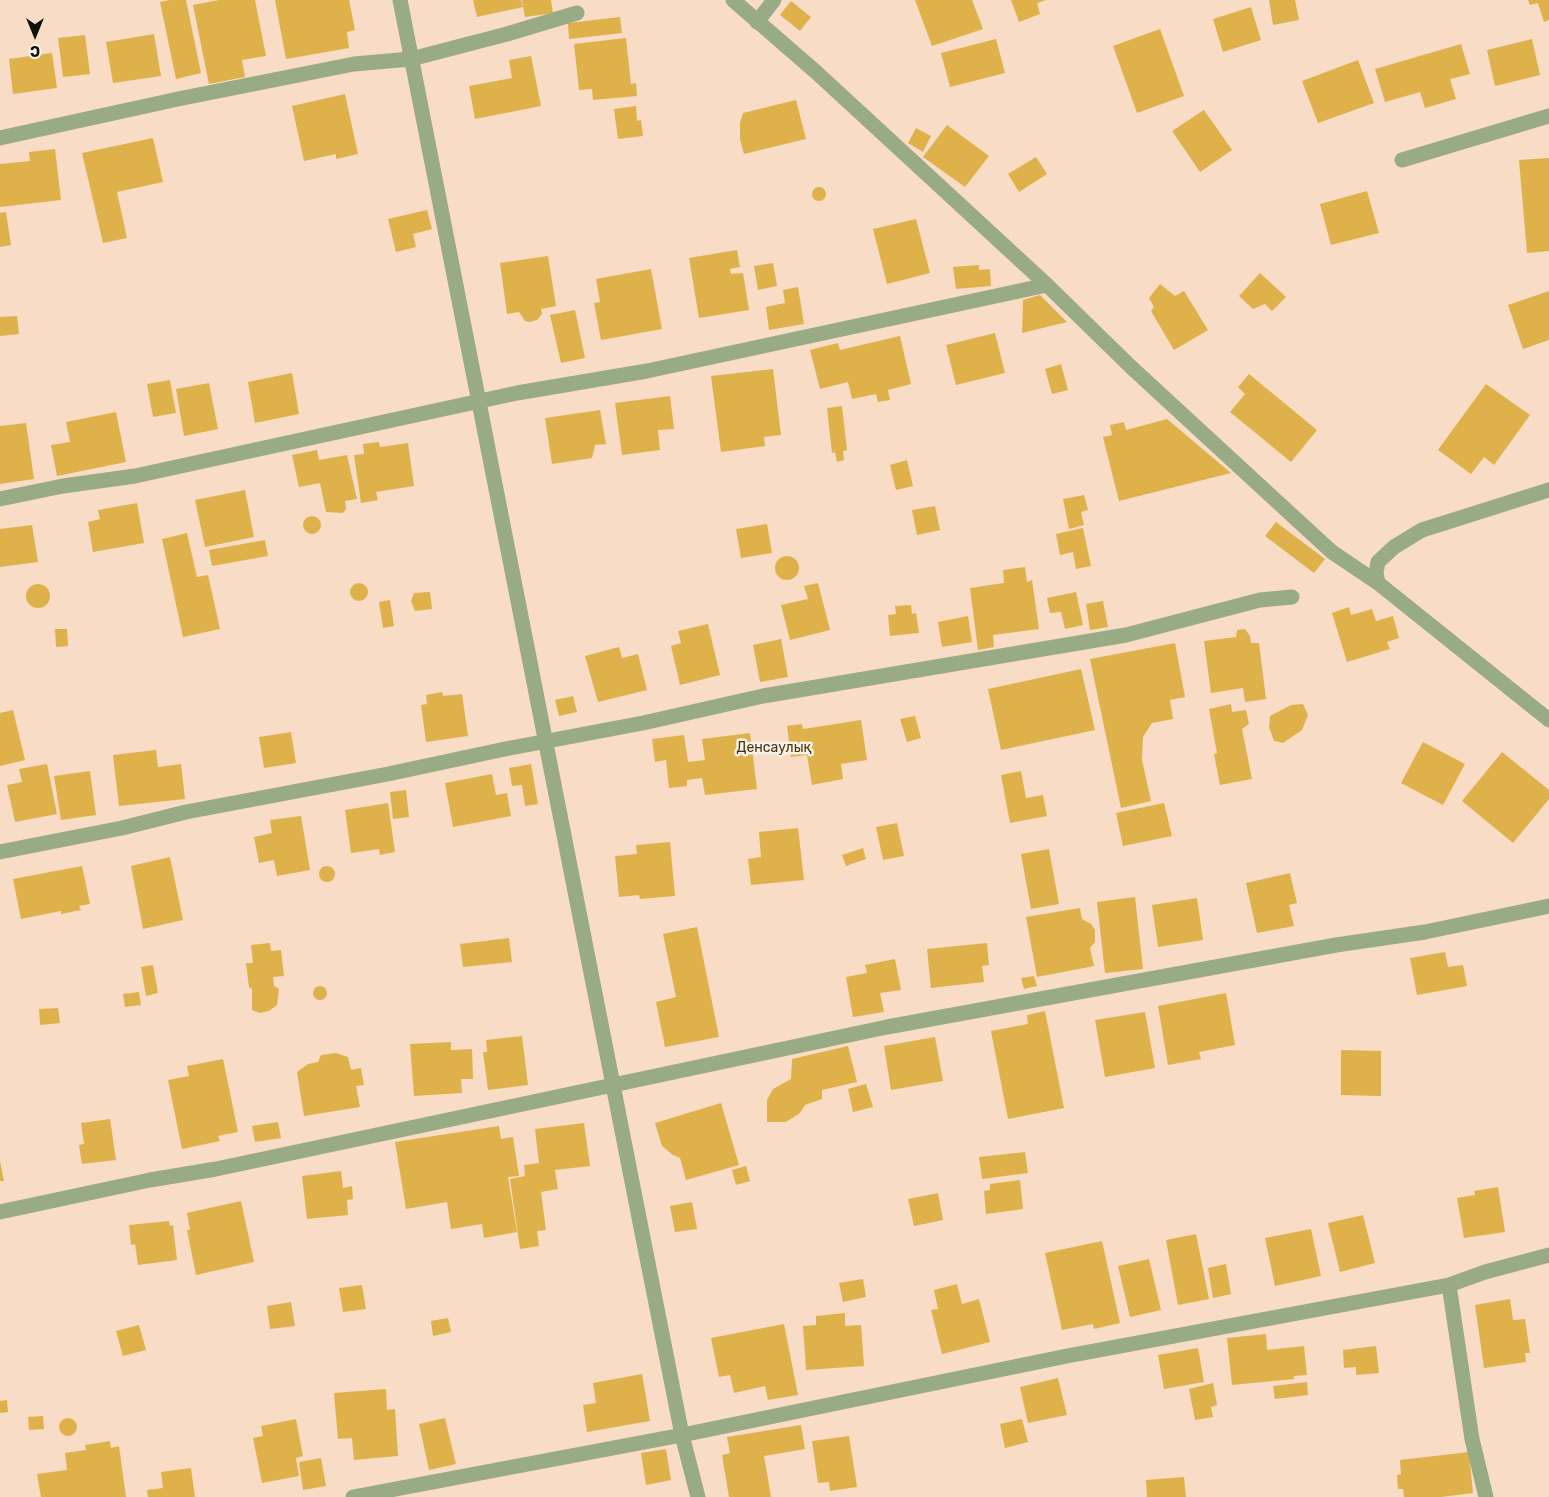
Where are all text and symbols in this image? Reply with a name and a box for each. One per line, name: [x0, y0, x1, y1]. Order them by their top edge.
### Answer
north arrow: [10, 10, 60, 60]
text: С: [30, 42, 40, 59]
park label: Денсаулық: [737, 740, 811, 756]

